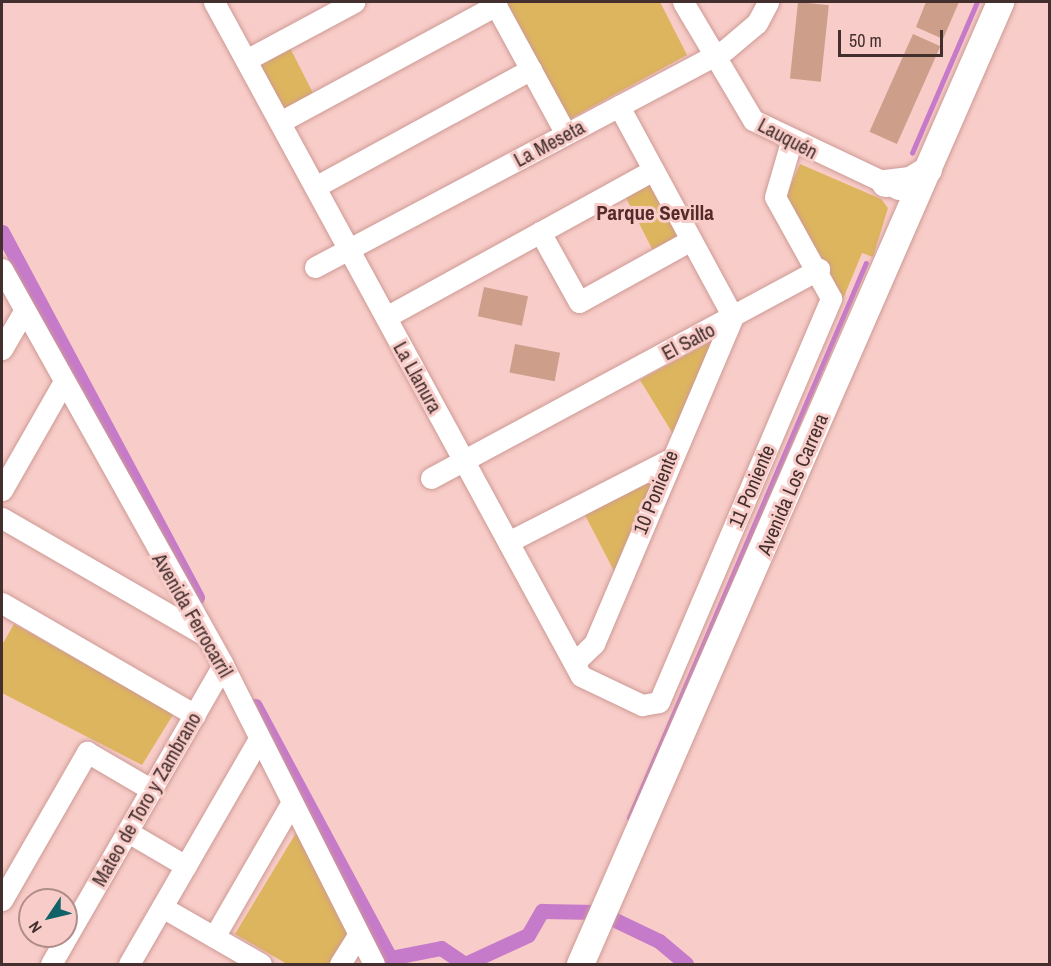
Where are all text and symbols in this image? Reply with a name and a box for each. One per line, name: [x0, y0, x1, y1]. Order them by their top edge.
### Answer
scale bar: [841, 18, 946, 56]
text: 50 m: [849, 28, 882, 53]
street label: Lauquén: [754, 112, 822, 164]
street label: La Meseta: [510, 114, 588, 172]
district label: Parque Sevilla: [596, 200, 714, 226]
street label: El Salto: [657, 317, 719, 365]
street label: La Llanura: [389, 337, 447, 417]
street label: Avenida Los Carrera: [751, 410, 833, 558]
street label: 11 Poniente: [723, 441, 779, 531]
street label: 10 Poniente: [627, 446, 683, 538]
street label: Avenida Ferrocarril: [148, 549, 238, 681]
street label: Mateo de Toro y Zambrano: [86, 708, 206, 890]
north arrow: [18, 888, 78, 948]
text: N: [23, 917, 47, 937]

